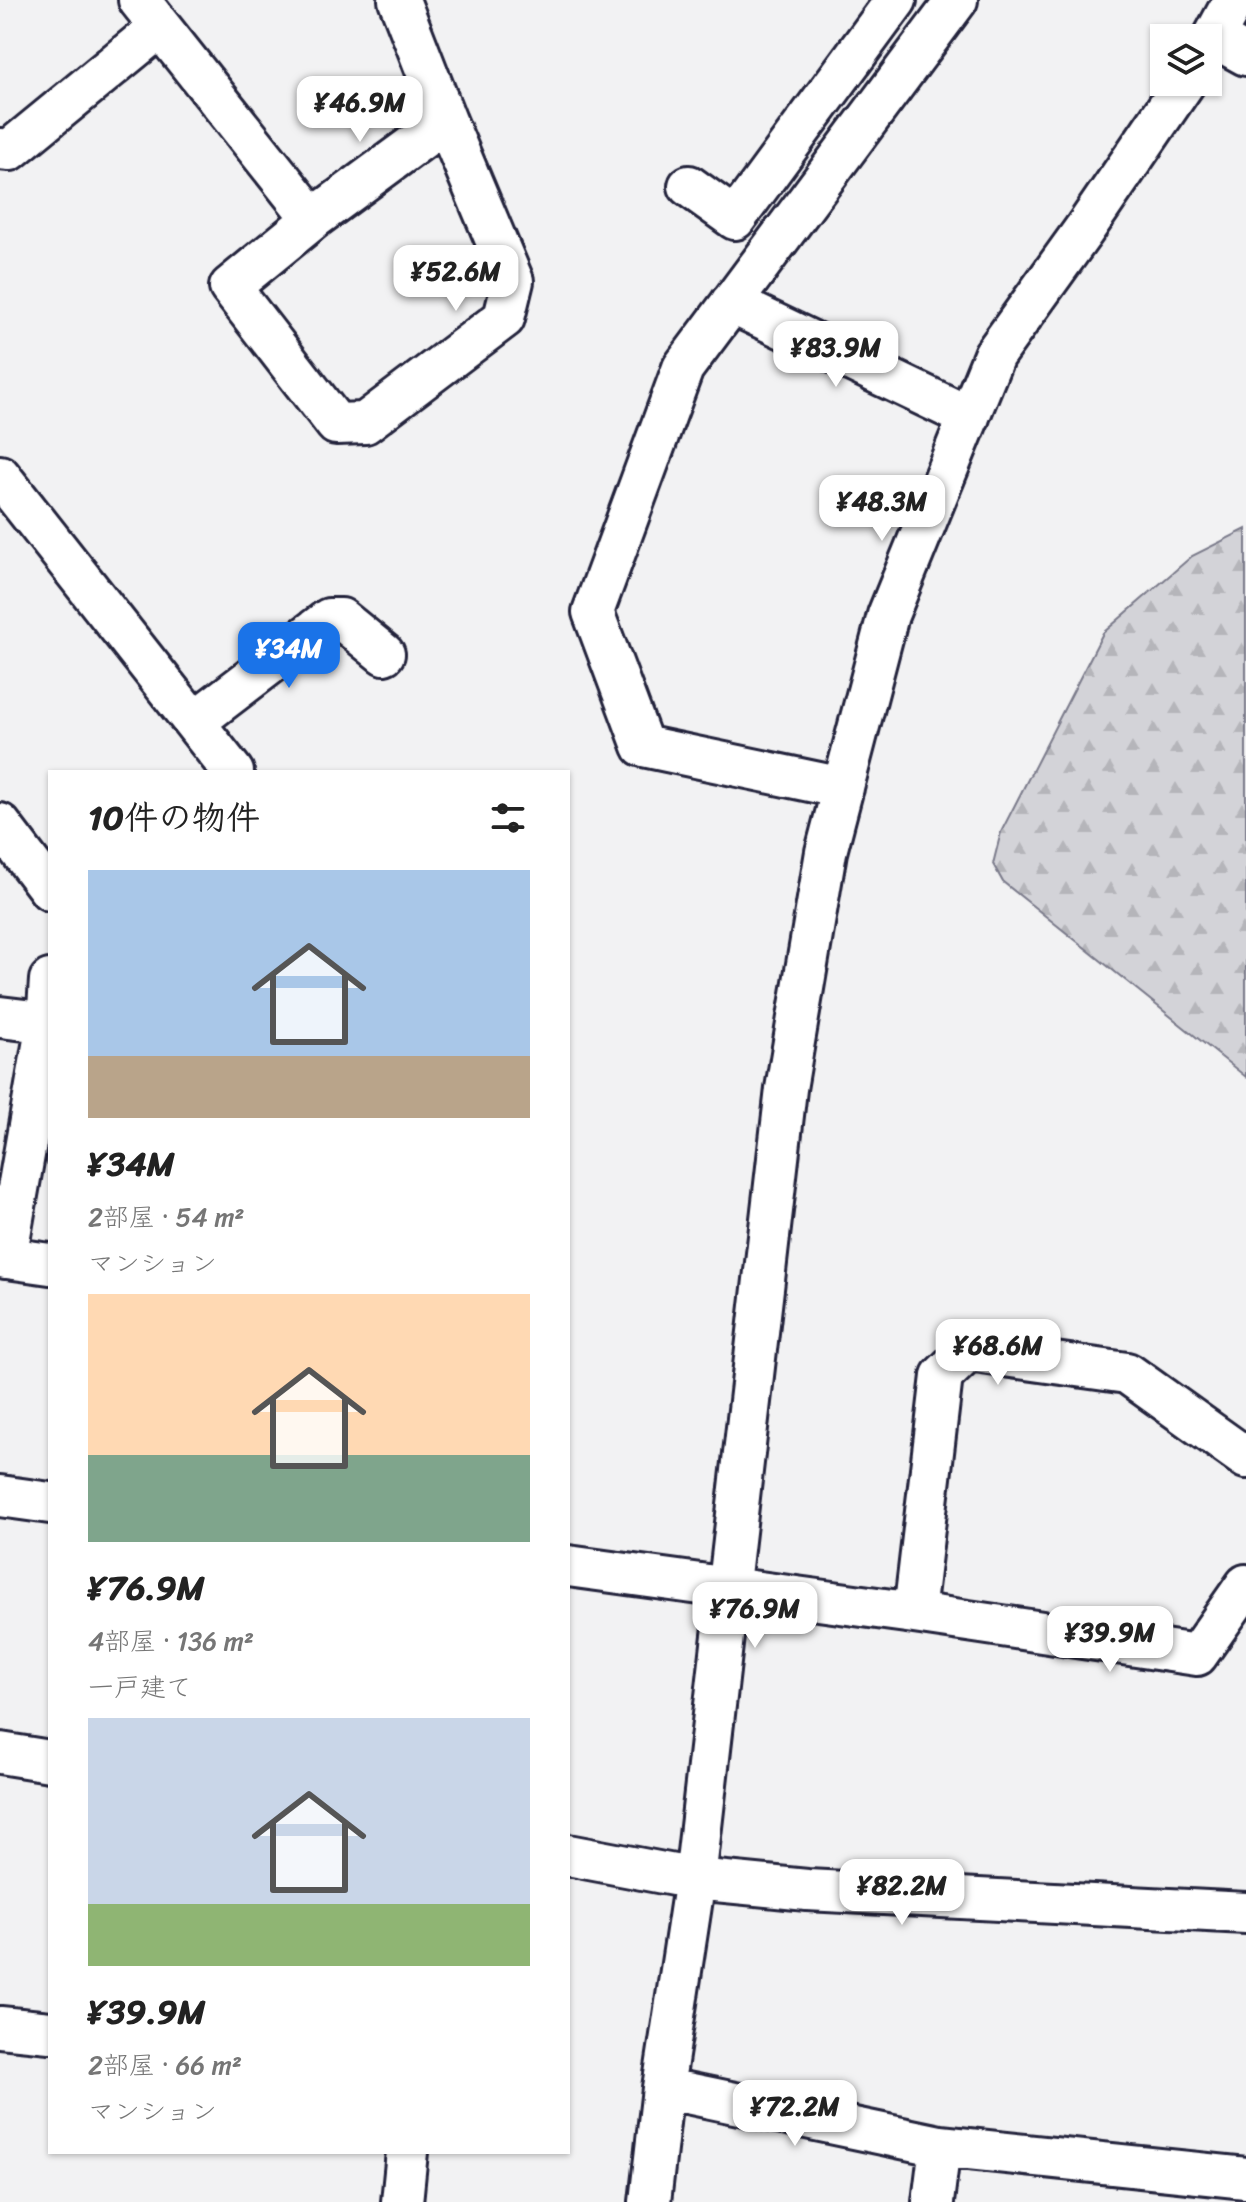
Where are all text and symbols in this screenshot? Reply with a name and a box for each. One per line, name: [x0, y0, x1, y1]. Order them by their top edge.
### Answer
map controls: [1150, 24, 1222, 96]
button: layers: [1150, 24, 1222, 96]
pin: ¥46.9M: [295, 76, 425, 144]
text: ¥46.9M: [315, 79, 405, 125]
pin: ¥52.6M: [391, 245, 521, 313]
text: ¥52.6M: [411, 248, 501, 294]
pin: ¥83.9M: [771, 321, 901, 389]
text: ¥83.9M: [791, 324, 881, 370]
pin: ¥48.3M: [817, 475, 947, 543]
text: ¥48.3M: [837, 478, 927, 524]
pin: ¥34M: [242, 622, 336, 690]
text: ¥34M: [256, 625, 322, 671]
text: 10件の物件: [88, 788, 260, 848]
icon: filters: [486, 796, 530, 840]
icon: home: [237, 922, 381, 1066]
text: ¥34M: [88, 1134, 175, 1194]
text: 2部屋 · 54 m²: [88, 1194, 245, 1240]
text: マンション: [88, 1240, 217, 1286]
pin: ¥68.6M: [933, 1319, 1063, 1387]
text: ¥68.6M: [954, 1322, 1042, 1368]
icon: home: [237, 1346, 381, 1490]
text: ¥76.9M: [88, 1558, 204, 1618]
pin: ¥76.9M: [690, 1582, 820, 1650]
text: ¥76.9M: [710, 1585, 800, 1631]
pin: ¥39.9M: [1045, 1606, 1175, 1674]
text: ¥39.9M: [1065, 1609, 1155, 1655]
text: 4部屋 · 136 m²: [88, 1618, 254, 1664]
text: 一戸建て: [88, 1664, 192, 1710]
icon: home: [237, 1770, 381, 1914]
pin: ¥82.2M: [837, 1859, 967, 1927]
text: ¥82.2M: [857, 1862, 947, 1908]
text: ¥39.9M: [88, 1982, 205, 2042]
text: 2部屋 · 66 m²: [88, 2042, 242, 2088]
pin: ¥72.2M: [730, 2080, 860, 2148]
text: ¥72.2M: [751, 2083, 839, 2129]
text: マンション: [88, 2088, 217, 2134]

